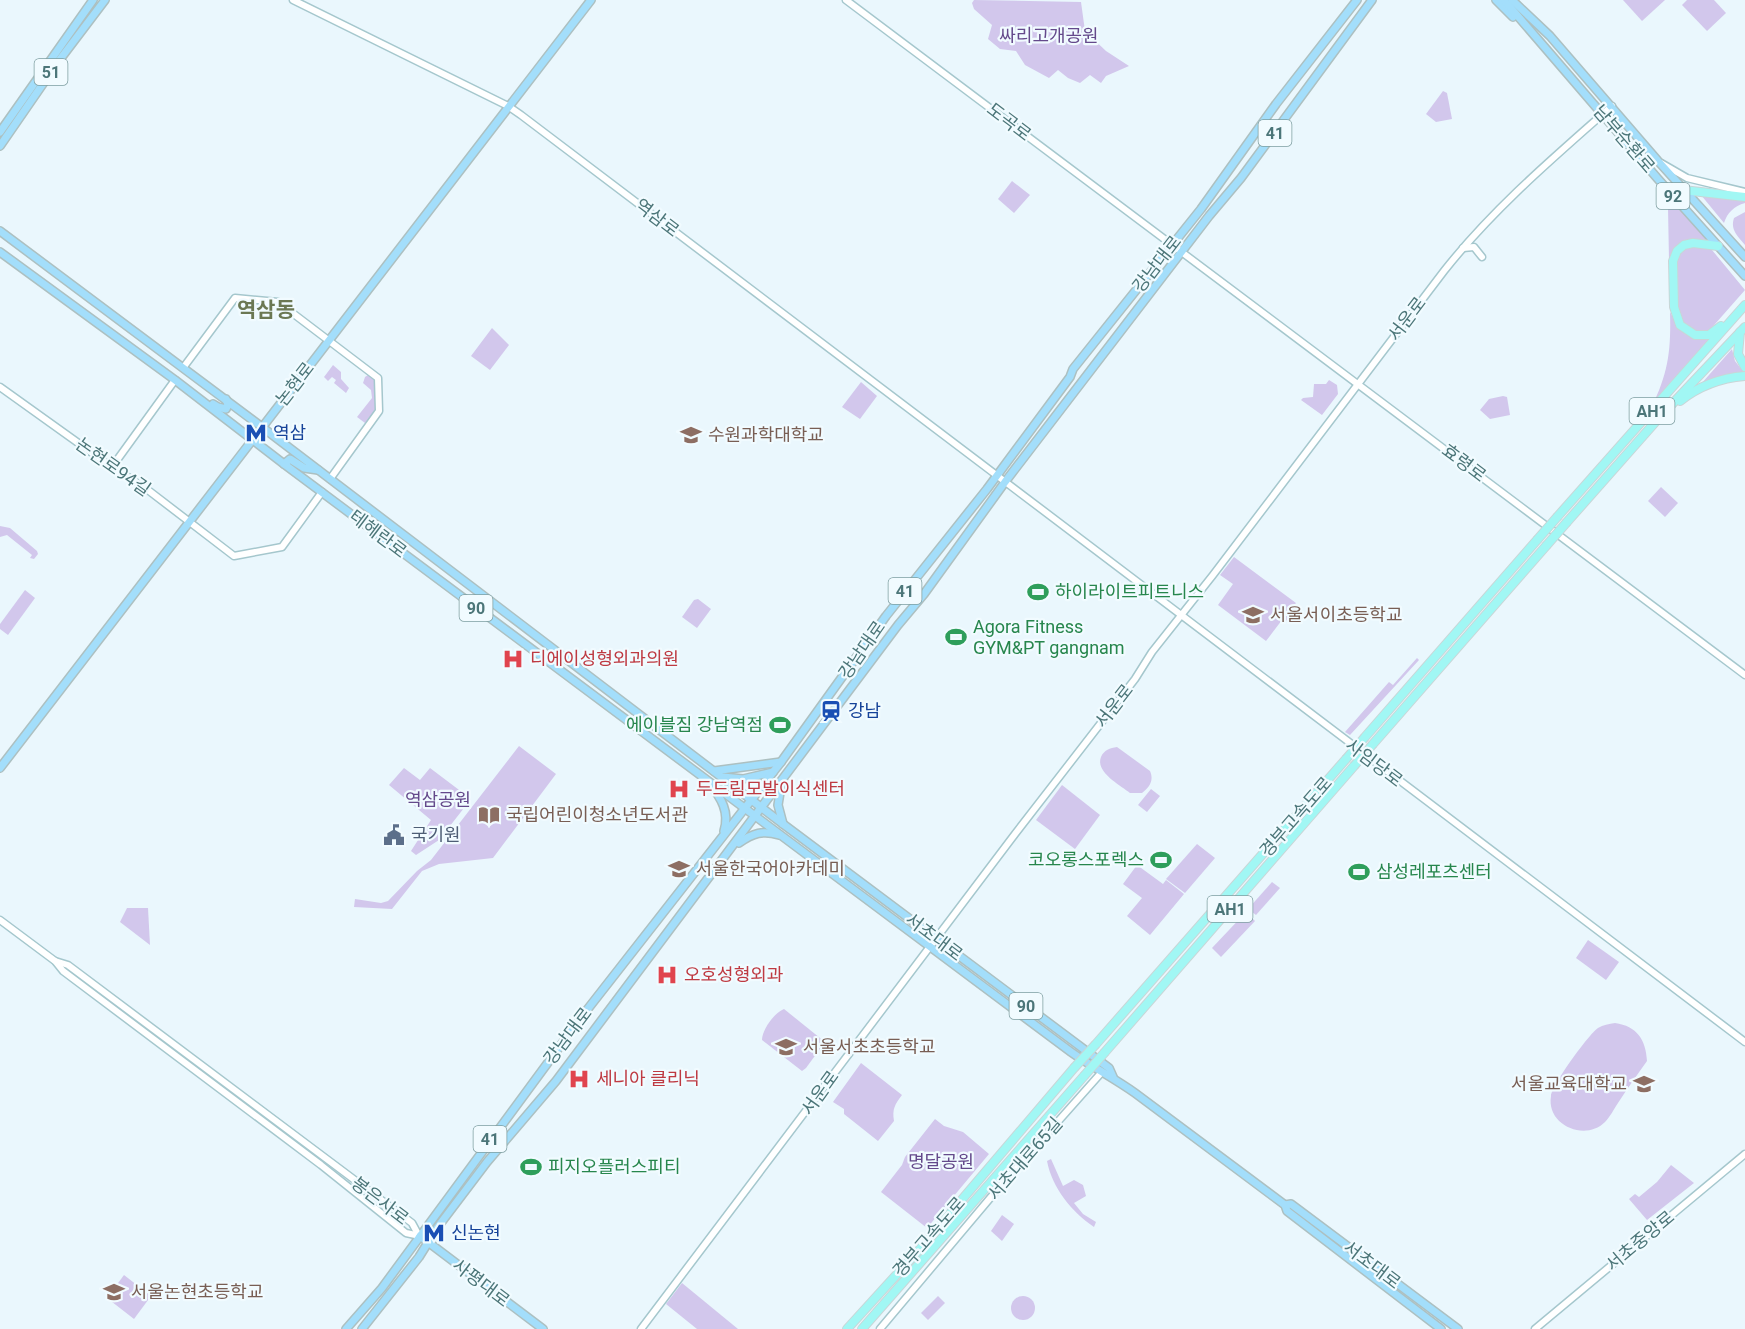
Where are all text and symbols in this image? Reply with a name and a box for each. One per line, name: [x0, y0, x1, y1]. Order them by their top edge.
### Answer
park label: 싸리고개공원: [999, 25, 1099, 46]
road number: 51: [34, 59, 68, 85]
street label: 도곡로: [983, 98, 1035, 145]
street label: 남부순환로: [1589, 101, 1659, 177]
road number: 41: [1258, 120, 1292, 146]
road number: 92: [1656, 183, 1690, 209]
street label: 역삼로: [631, 194, 683, 241]
street label: 강남대로: [1128, 231, 1185, 296]
street label: 서운로: [1383, 293, 1430, 345]
district label: 역삼동: [237, 298, 295, 322]
street label: 논현로: [271, 358, 318, 410]
road number: AH1: [1630, 398, 1674, 424]
metro station icon: 역삼: [244, 421, 268, 445]
place label: 역삼: [273, 422, 306, 443]
school or university icon: 수원과학대학교: [679, 423, 703, 447]
place label: 수원과학대학교: [708, 424, 824, 445]
street label: 논현로94길: [72, 433, 155, 500]
street label: 효령로: [1438, 439, 1490, 486]
street label: 테헤란로: [346, 505, 411, 562]
road number: 41: [888, 578, 922, 604]
sports icon: 하이라이트피트니스: [1026, 580, 1050, 604]
place label: 하이라이트피트니스: [1055, 581, 1204, 602]
road number: 90: [460, 595, 492, 621]
school or university icon: 서울서이초등학교: [1241, 603, 1265, 627]
place label: 서울서이초등학교: [1270, 604, 1402, 625]
place label: Agora Fitness GYM&PT gangnam: [973, 616, 1125, 658]
street label: 강남대로: [834, 617, 889, 683]
sports icon: Agora Fitness GYM&PT gangnam: [944, 625, 968, 649]
hospital icon: 디에이성형외과의원: [501, 647, 525, 671]
place label: 디에이성형외과의원: [530, 648, 679, 669]
street label: 서운로: [1090, 680, 1137, 732]
station icon: 강남: [819, 699, 843, 723]
place label: 강남: [848, 700, 881, 721]
sports icon: 에이블짐 강남역점: [768, 713, 792, 737]
place label: 에이블짐 강남역점: [626, 714, 763, 735]
street label: 사임당로: [1342, 734, 1407, 791]
street label: 경부고속도로: [1255, 772, 1336, 861]
hospital icon: 두드림모발이식센터: [667, 777, 691, 801]
place label: 두드림모발이식센터: [696, 778, 845, 799]
park label: 역삼공원: [405, 789, 471, 810]
library icon: 국립어린이청소년도서관: [477, 803, 501, 827]
place label: 국립어린이청소년도서관: [506, 804, 689, 825]
public building icon: 국기원: [382, 823, 406, 847]
place label: 국기원: [411, 824, 461, 845]
sports icon: 코오롱스포렉스: [1149, 848, 1173, 872]
place label: 코오롱스포렉스: [1028, 849, 1144, 870]
school or university icon: 서울한국어아카데미: [667, 857, 691, 881]
place label: 서울한국어아카데미: [696, 858, 845, 879]
sports icon: 삼성레포츠센터: [1347, 860, 1371, 884]
place label: 삼성레포츠센터: [1376, 861, 1492, 882]
road number: AH1: [1208, 896, 1252, 922]
street label: 서초대로: [902, 908, 967, 965]
hospital icon: 오호성형외과: [655, 963, 679, 987]
place label: 오호성형외과: [684, 964, 784, 985]
road number: 90: [1010, 993, 1042, 1019]
street label: 강남대로: [539, 1003, 596, 1068]
school or university icon: 서울서초초등학교: [774, 1035, 798, 1059]
place label: 서울서초초등학교: [803, 1036, 935, 1057]
street label: 서운로: [796, 1066, 843, 1119]
hospital icon: 세니아 클리닉: [567, 1067, 591, 1091]
place label: 세니아 클리닉: [596, 1068, 700, 1089]
school or university icon: 서울교육대학교: [1632, 1072, 1656, 1096]
place label: 서울교육대학교: [1511, 1073, 1627, 1094]
street label: 서초대로65길: [983, 1113, 1066, 1204]
road number: 41: [474, 1126, 506, 1152]
park label: 명달공원: [908, 1151, 974, 1172]
sports icon: 피지오플러스피티: [519, 1155, 543, 1179]
place label: 피지오플러스피티: [548, 1156, 680, 1177]
street label: 봉은사로: [348, 1172, 413, 1229]
street label: 경부고속도로: [888, 1192, 969, 1281]
street label: 서초중앙로: [1601, 1206, 1678, 1275]
metro station icon: 신논현: [422, 1221, 446, 1245]
place label: 신논현: [451, 1222, 501, 1243]
street label: 서초대로: [1340, 1236, 1405, 1293]
street label: 사평대로: [449, 1254, 514, 1311]
school or university icon: 서울논현초등학교: [102, 1280, 126, 1304]
place label: 서울논현초등학교: [131, 1281, 263, 1302]

